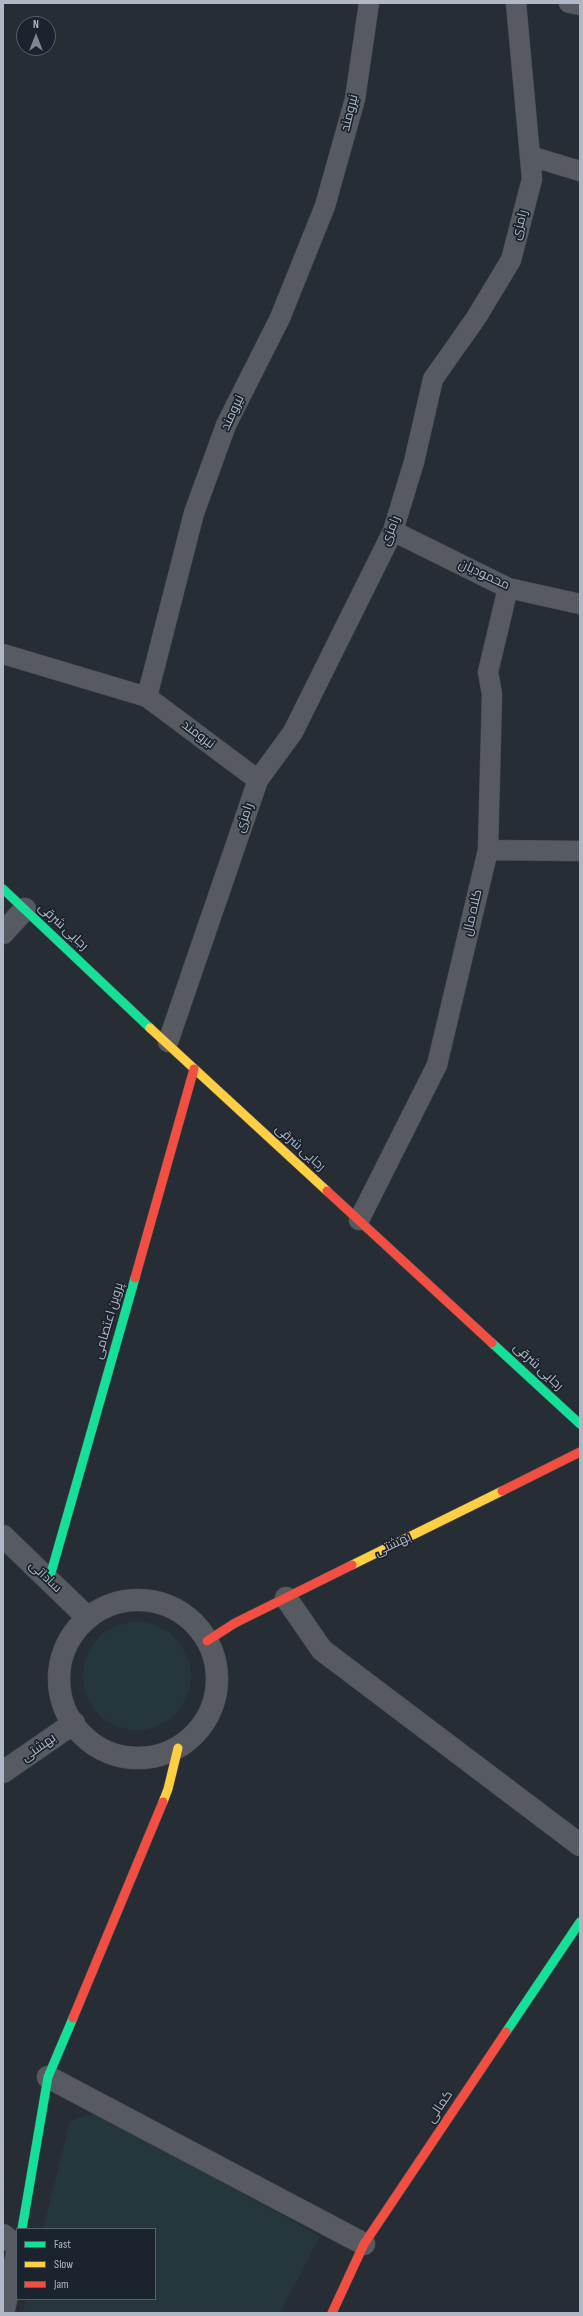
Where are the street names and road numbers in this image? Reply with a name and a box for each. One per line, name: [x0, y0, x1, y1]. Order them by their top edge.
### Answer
street label: نیرومند: [338, 93, 362, 133]
street label: رامزی: [508, 208, 532, 242]
street label: نیرومند: [218, 393, 248, 433]
street label: رامزی: [378, 514, 404, 548]
street label: محمودیان: [456, 556, 512, 594]
street label: نیرومند: [178, 718, 218, 752]
street label: رامزی: [233, 801, 257, 835]
street label: کلاه مال: [460, 888, 486, 938]
street label: رجایی شرقی: [35, 900, 91, 954]
street label: رجایی شرقی: [271, 1121, 329, 1175]
street label: پروین اعتصامی: [91, 1281, 127, 1361]
street label: رجایی شرقی: [510, 1340, 566, 1394]
street label: بهشتی: [372, 1530, 414, 1560]
street label: ساداتی: [25, 1558, 65, 1596]
street label: بهشتی: [19, 1731, 59, 1765]
street label: کمالی: [424, 2088, 456, 2126]

